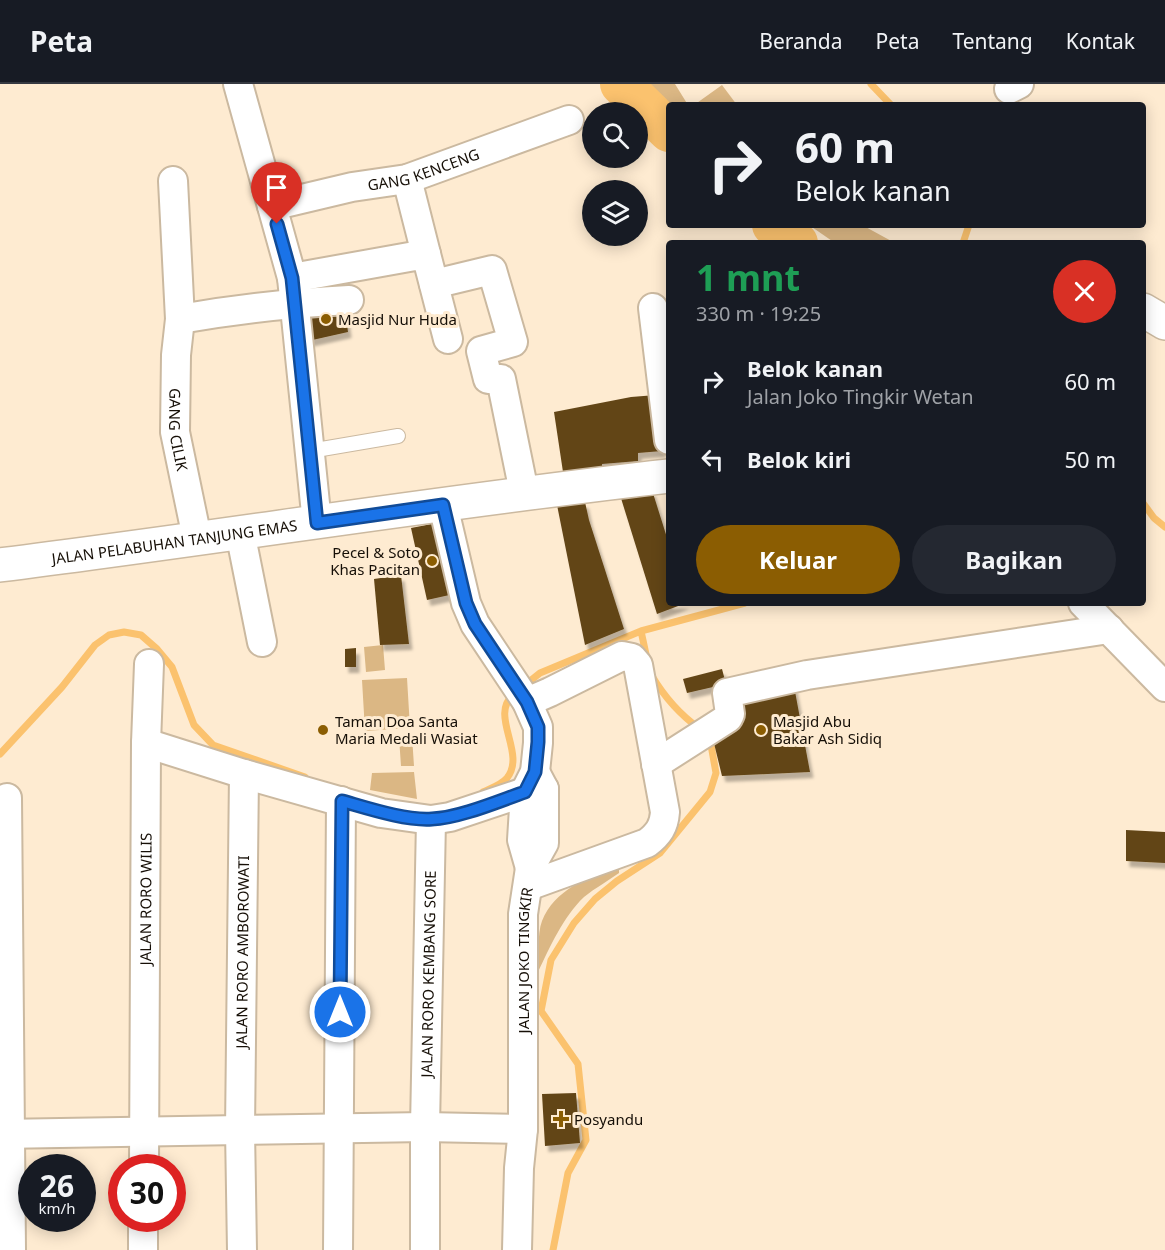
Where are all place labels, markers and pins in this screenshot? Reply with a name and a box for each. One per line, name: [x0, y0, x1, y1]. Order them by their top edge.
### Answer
pin: [251, 162, 302, 224]
place label: Masjid Nur Huda: [338, 309, 457, 329]
marker: Masjid Nur Huda: [319, 312, 333, 326]
place label: Pecel & Soto Khas Pacitan: [330, 542, 420, 579]
marker: Pecel & Soto Khas Pacitan: [425, 554, 439, 568]
place label: Taman Doa Santa Maria Medali Wasiat: [335, 711, 478, 748]
place label: Masjid Abu Bakar Ash Sidiq: [773, 711, 882, 748]
marker: Taman Doa Santa Maria Medali Wasiat: [316, 723, 330, 737]
marker: Masjid Abu Bakar Ash Sidiq: [754, 723, 768, 737]
place label: Posyandu: [574, 1109, 643, 1129]
marker: Posyandu: [552, 1110, 570, 1128]

